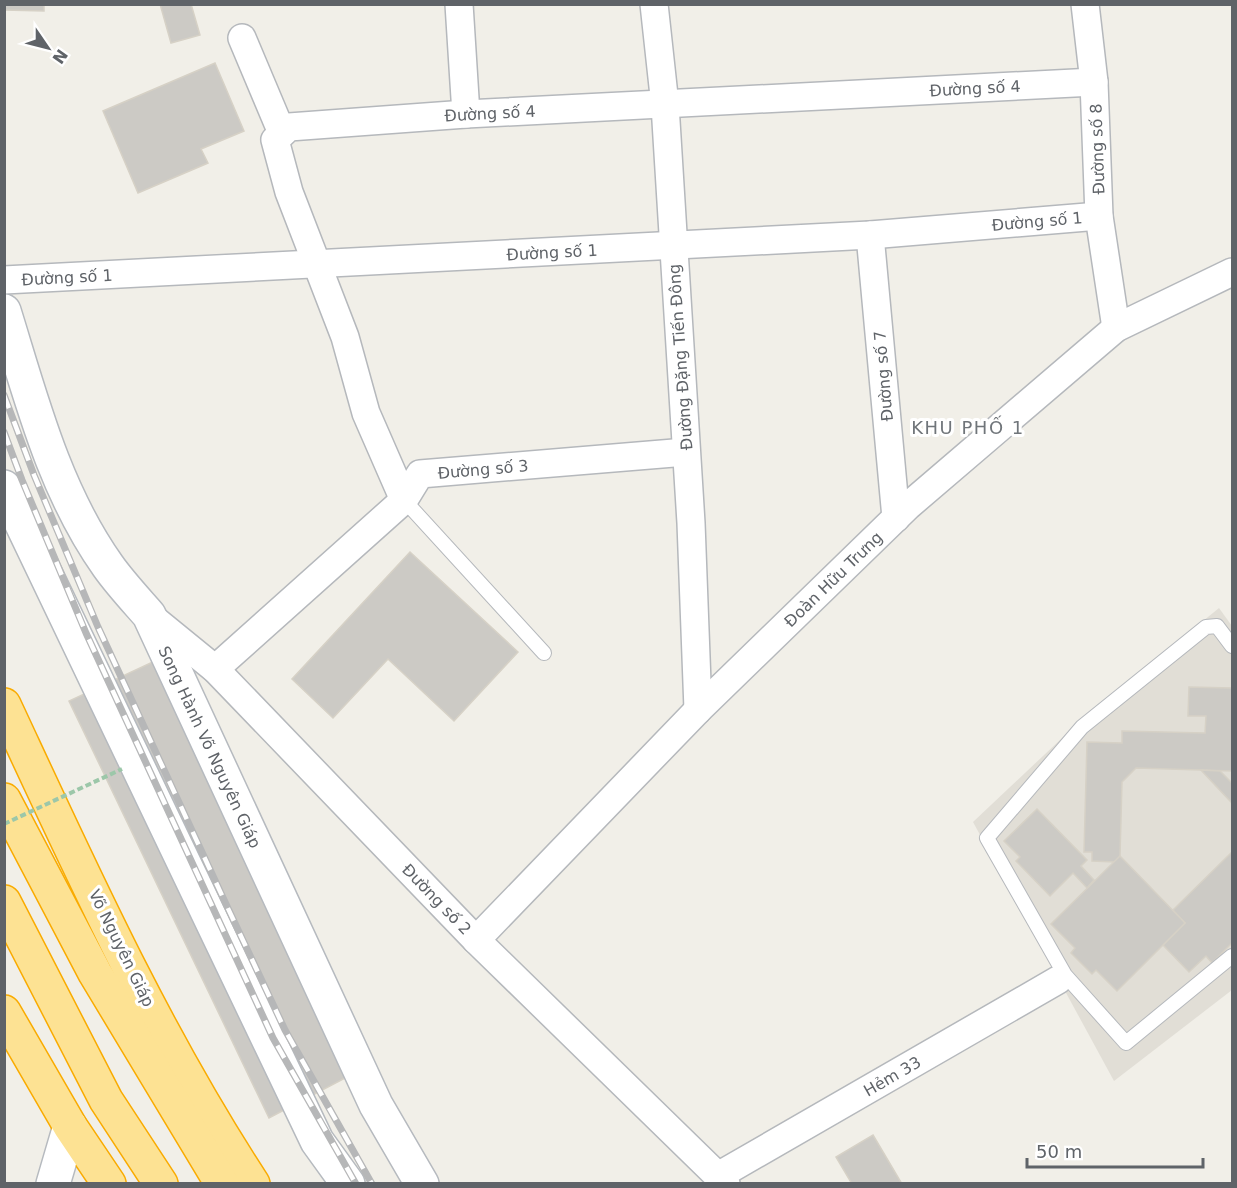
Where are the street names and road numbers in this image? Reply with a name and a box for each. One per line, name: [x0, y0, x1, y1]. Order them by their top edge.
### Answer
street label: Đường số 4: [929, 77, 1021, 100]
street label: Đường số 4: [444, 102, 536, 125]
street label: Đường số 8: [1086, 103, 1109, 195]
street label: Đường số 1: [991, 208, 1083, 235]
street label: Đường số 1: [506, 241, 598, 264]
street label: Đường Đặng Tiến Đông: [665, 263, 696, 451]
street label: Đường số 1: [21, 266, 113, 289]
street label: Đường số 7: [870, 330, 897, 422]
street label: Đường số 3: [437, 456, 529, 483]
street label: Đoàn Hữu Trưng: [780, 528, 886, 631]
street label: Song Hành Võ Nguyên Giáp: [154, 643, 265, 851]
street label: Đường số 2: [398, 860, 475, 939]
street label: Võ Nguyên Giáp: [85, 886, 158, 1010]
street label: Hẻm 33: [860, 1052, 924, 1100]

